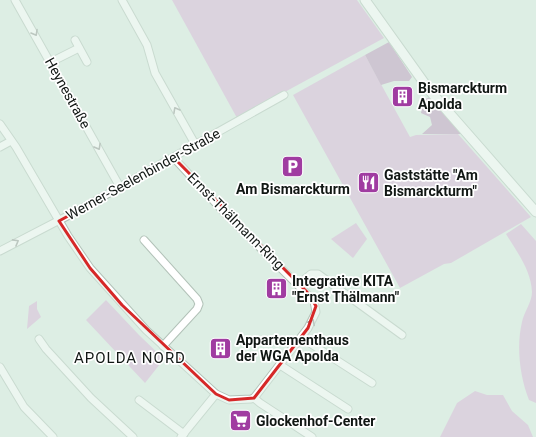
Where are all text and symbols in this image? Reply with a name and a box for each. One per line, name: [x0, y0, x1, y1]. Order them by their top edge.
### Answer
one-way arrow: [30, 29, 37, 36]
street label: Heynestraße: [42, 55, 94, 131]
place label: Bismarckturm Apolda: [418, 80, 507, 112]
building icon: Bismarckturm Apolda: [390, 83, 416, 109]
one-way arrow: [173, 107, 181, 114]
street label: Werner-Seelenbinder-Straße: [63, 125, 223, 223]
one-way arrow: [94, 143, 101, 150]
parking icon: Am Bismarckturm: [280, 154, 306, 180]
place label: Gaststätte "Am Bismarckturm": [384, 167, 478, 199]
street label: Ernst-Thälmann-Ring: [184, 169, 288, 273]
restaurant icon: Gaststätte "Am Bismarckturm": [356, 170, 382, 196]
place label: Am Bismarckturm: [236, 181, 350, 197]
one-way arrow: [12, 239, 19, 247]
place label: Integrative KITA "Ernst Thälmann": [292, 273, 400, 305]
building icon: Integrative KITA "Ernst Thälmann": [263, 276, 289, 302]
one-way arrow: [307, 319, 315, 326]
place label: Appartementhaus der WGA Apolda: [236, 332, 349, 364]
building icon: Appartementhaus der WGA Apolda: [207, 335, 233, 361]
district label: APOLDA NORD: [74, 349, 186, 367]
supermarket icon: Glockenhof-Center: [227, 408, 253, 434]
place label: Glockenhof-Center: [256, 413, 375, 429]

